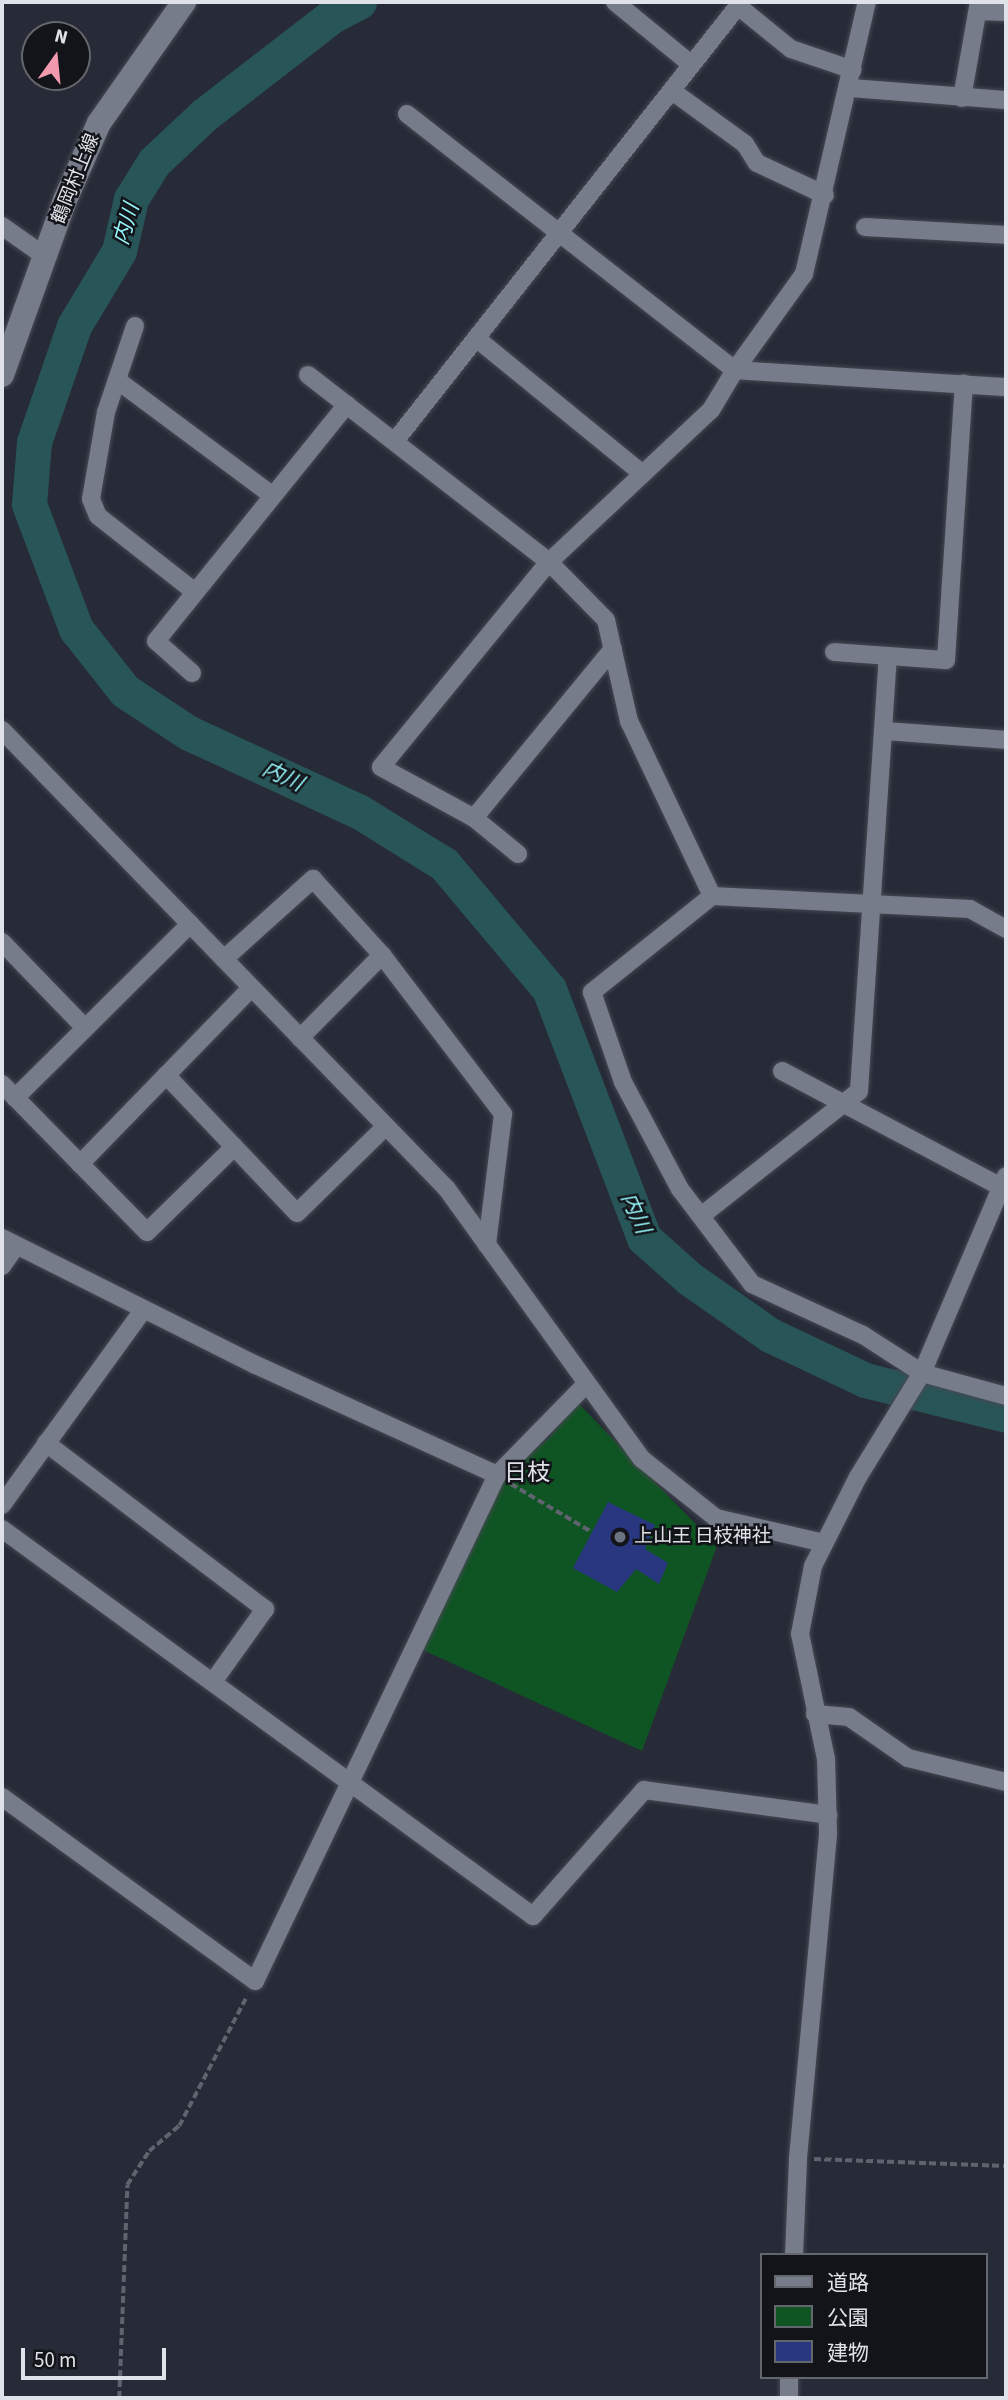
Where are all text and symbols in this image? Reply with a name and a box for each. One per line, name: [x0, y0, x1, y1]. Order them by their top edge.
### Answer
north arrow: [21, 21, 91, 91]
text: N: [51, 22, 71, 52]
street label: 鶴岡村上線: [48, 131, 104, 227]
water label: 内川: [108, 200, 144, 248]
water label: 内川: [259, 756, 307, 796]
water label: 内川: [616, 1189, 656, 1237]
district label: 日枝: [504, 1459, 550, 1487]
place label: 上山王 日枝神社: [634, 1526, 771, 1548]
marker: 上山王 日枝神社: [612, 1529, 628, 1545]
legend: [760, 2253, 987, 2379]
text: 道路: [827, 2268, 869, 2298]
text: 公園: [827, 2303, 869, 2333]
scale bar: [24, 2334, 170, 2378]
text: 建物: [827, 2338, 869, 2368]
text: 50 m: [34, 2345, 76, 2375]

